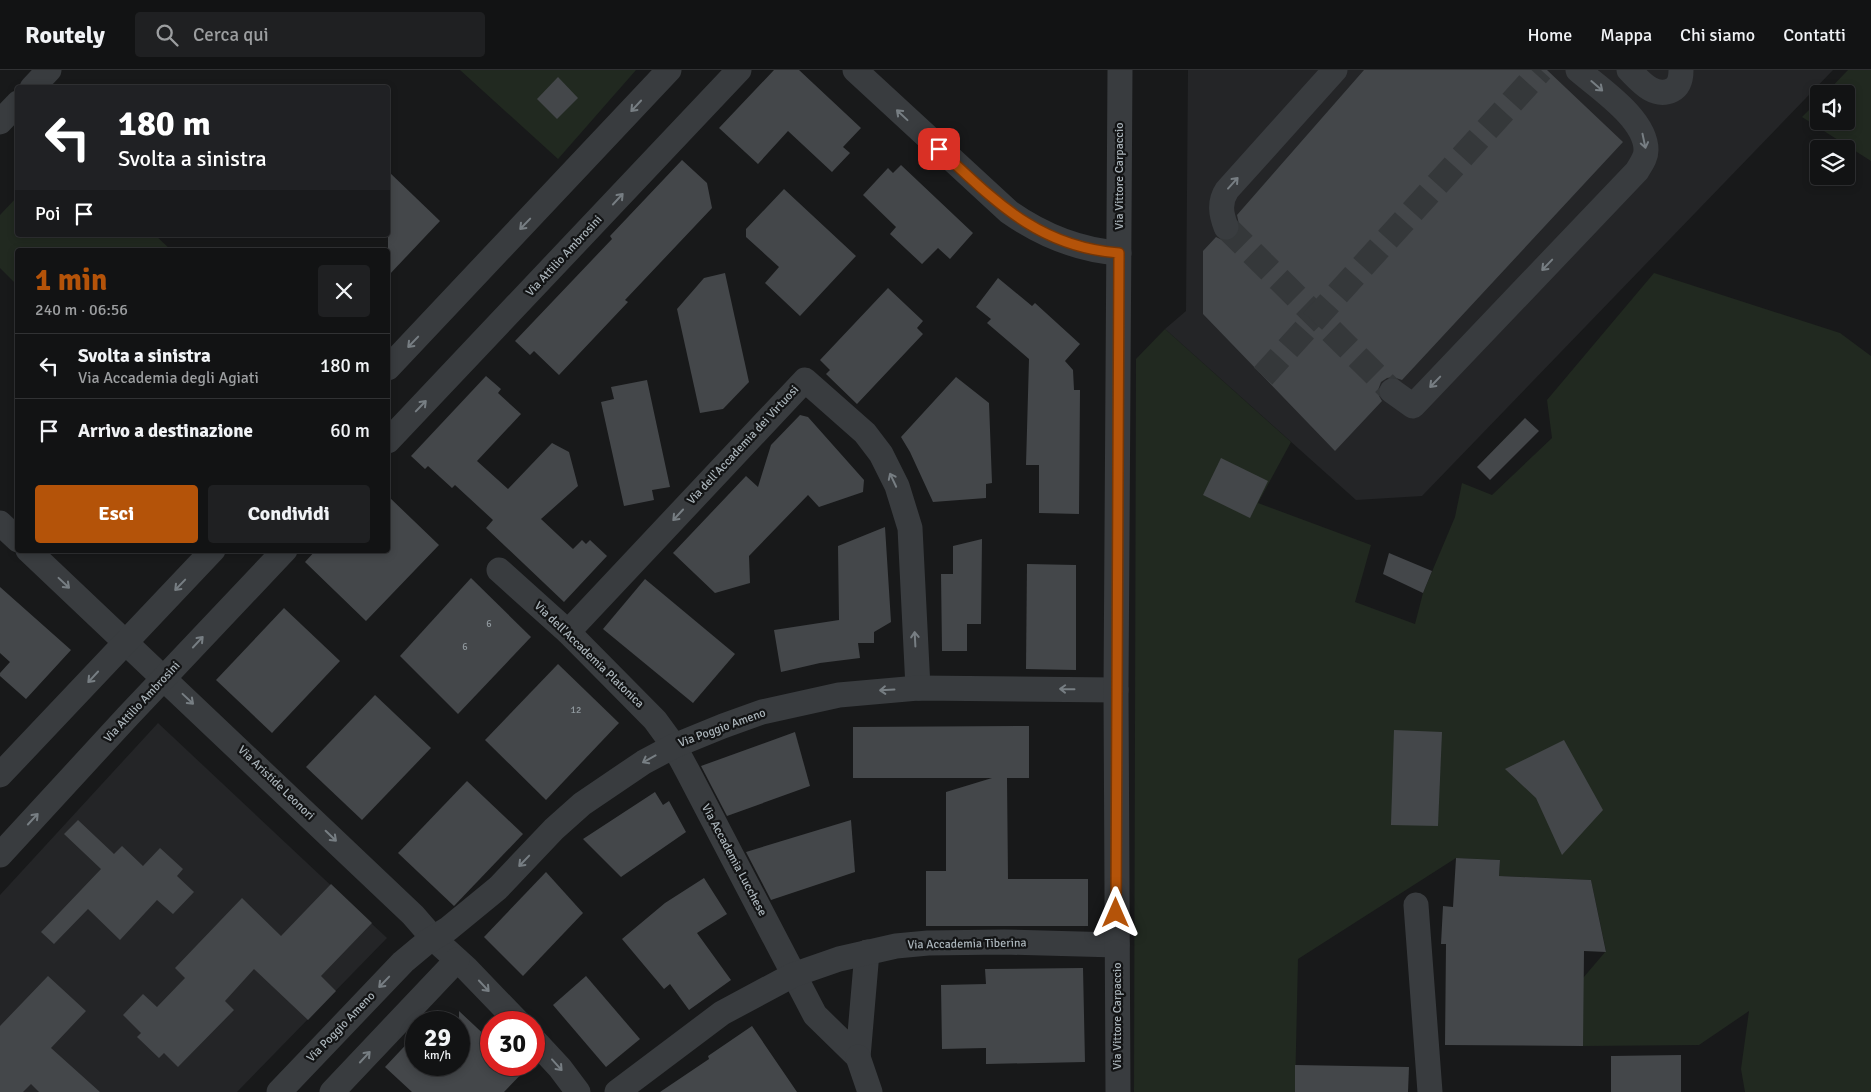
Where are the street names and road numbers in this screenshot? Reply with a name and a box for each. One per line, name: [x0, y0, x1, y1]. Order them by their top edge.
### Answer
street label: Via Vittore Carpaccio: [1112, 122, 1127, 230]
street label: Via Attilio Ambrosini: [523, 212, 605, 300]
street label: Via dell'Accademia dei Virtuosi: [684, 382, 802, 508]
street label: Via dell'Accademia Platonica: [531, 599, 647, 711]
street label: Via Attilio Ambrosini: [101, 658, 183, 746]
street label: Via Poggio Ameno: [676, 705, 768, 751]
street label: Via Aristide Leonori: [235, 743, 317, 823]
street label: Via Accademia Lucchese: [698, 801, 770, 919]
street label: Via Accademia Tiberina: [907, 935, 1027, 953]
street label: Via Vittore Carpaccio: [1110, 962, 1125, 1070]
street label: Via Poggio Ameno: [304, 989, 378, 1065]

